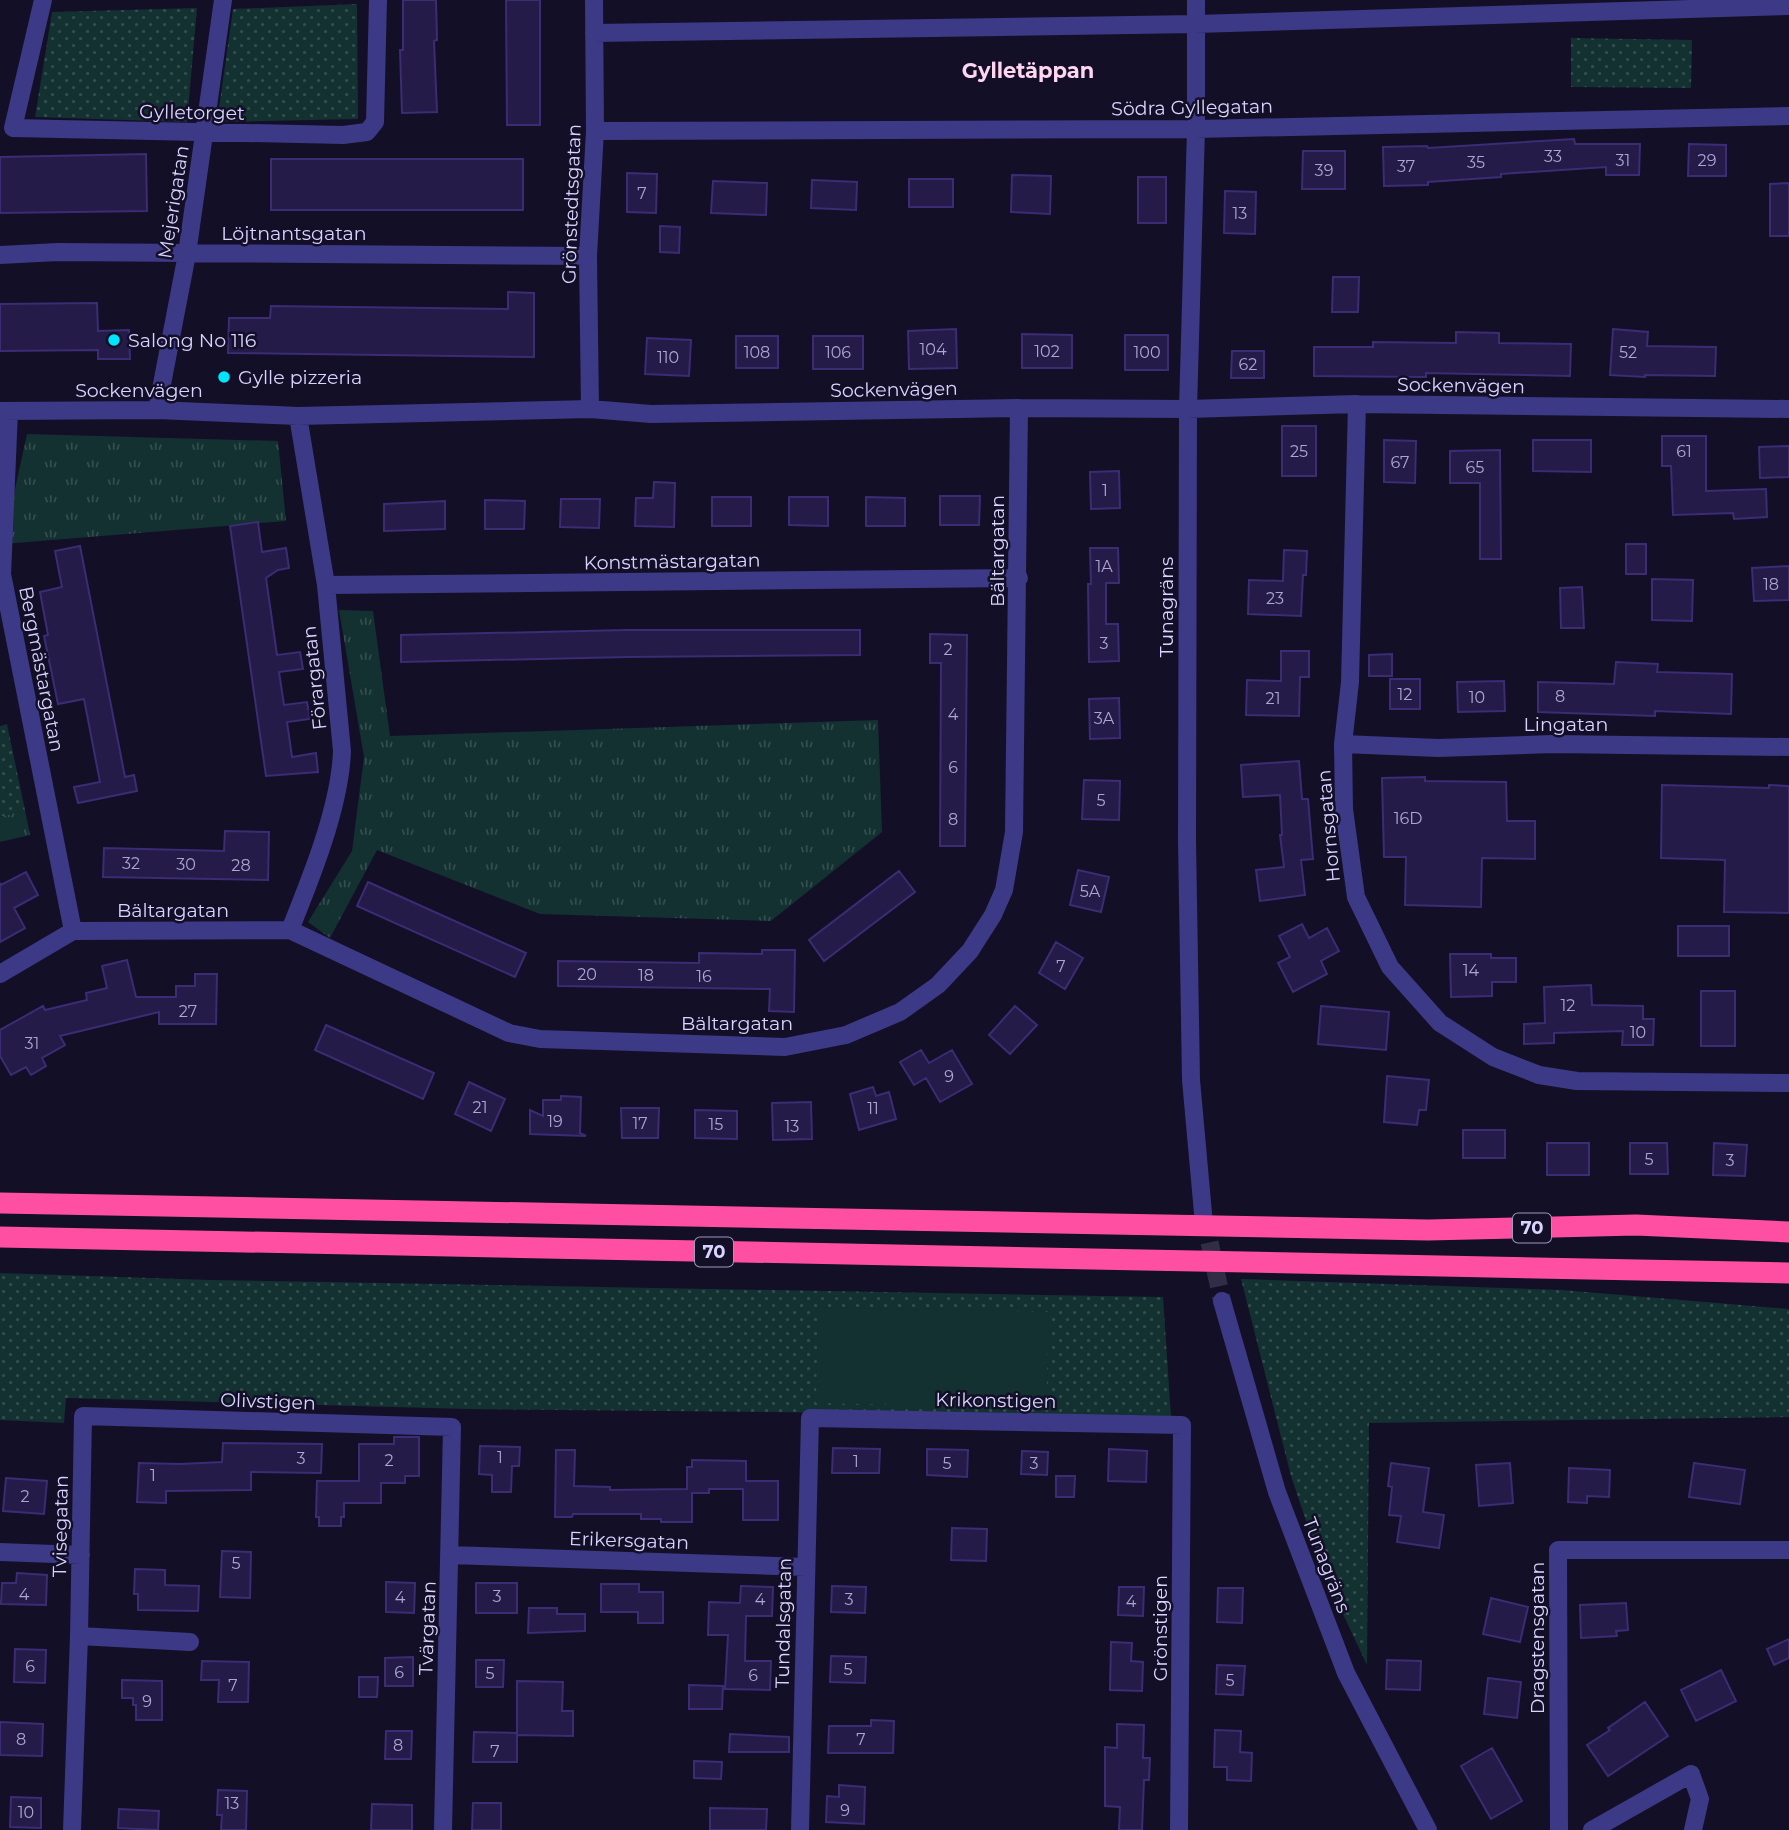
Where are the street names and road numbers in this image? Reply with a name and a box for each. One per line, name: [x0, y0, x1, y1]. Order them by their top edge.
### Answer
street label: Södra Gyllegatan: [1111, 95, 1273, 120]
street label: Gylletorget: [139, 100, 245, 125]
street label: Grönstedtsgatan: [557, 124, 586, 284]
street label: Mejerigatan: [153, 144, 194, 260]
street label: Löjtnantsgatan: [221, 222, 367, 245]
street label: Sockenvägen: [1397, 373, 1525, 398]
street label: Sockenvägen: [830, 377, 958, 402]
street label: Sockenvägen: [75, 379, 203, 402]
street label: Bältargatan: [986, 495, 1009, 607]
street label: Konstmästargatan: [583, 548, 761, 575]
street label: Tunagräns: [1155, 557, 1178, 657]
street label: Bergmästargatan: [14, 584, 69, 754]
street label: Förargatan: [298, 625, 331, 731]
street label: Lingatan: [1524, 713, 1608, 736]
street label: Hornsgatan: [1312, 769, 1345, 883]
street label: Bältargatan: [117, 899, 229, 922]
street label: Bältargatan: [681, 1012, 793, 1035]
road number: 70: [1513, 1213, 1551, 1242]
road number: 70: [695, 1238, 733, 1266]
street label: Olivstigen: [220, 1388, 316, 1415]
street label: Krikonstigen: [935, 1388, 1057, 1413]
street label: Tvisegatan: [48, 1475, 73, 1577]
street label: Tunagräns: [1298, 1514, 1355, 1616]
street label: Erikersgatan: [569, 1527, 689, 1554]
street label: Tundalsgatan: [771, 1558, 796, 1688]
street label: Dragstensgatan: [1526, 1562, 1549, 1714]
street label: Grönstigen: [1149, 1575, 1172, 1681]
street label: Tvärgatan: [414, 1580, 441, 1676]

